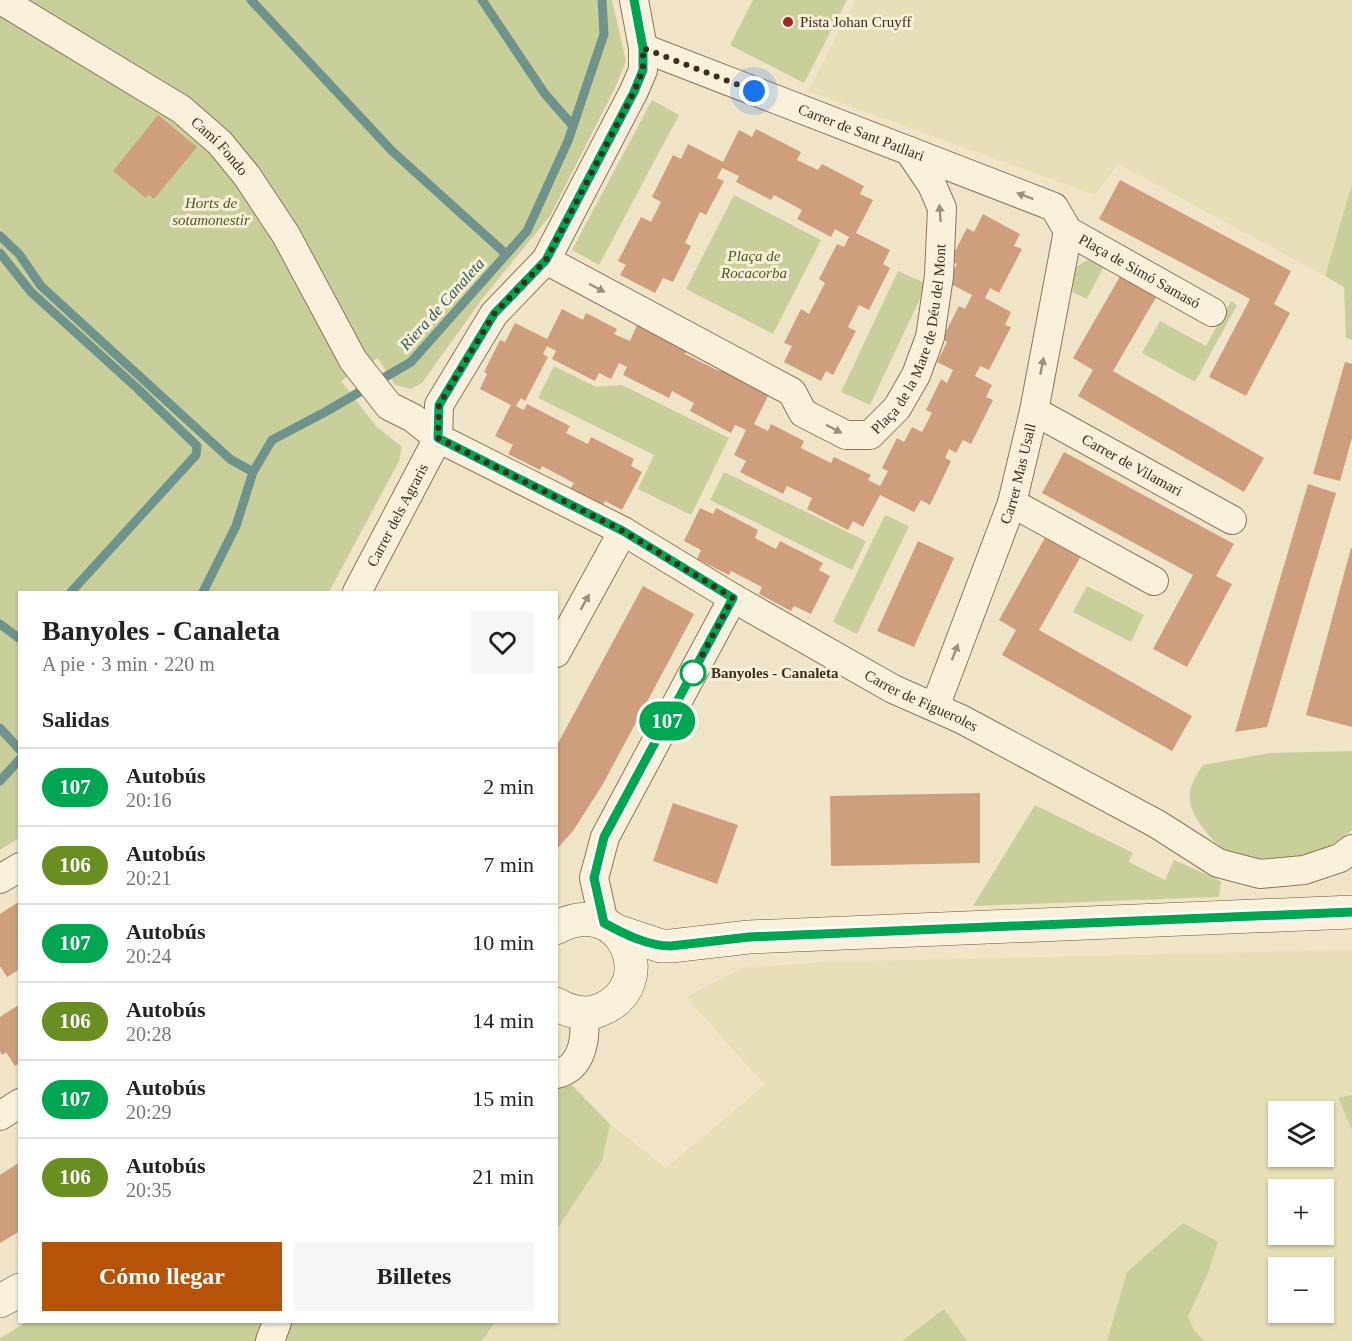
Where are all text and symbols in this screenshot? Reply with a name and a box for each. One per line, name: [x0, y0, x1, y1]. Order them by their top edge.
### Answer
place label: Pista Johan Cruyff: [800, 14, 911, 30]
marker: Pista Johan Cruyff: [781, 15, 795, 29]
your location: [739, 76, 769, 106]
street label: Carrer de Sant Patllari: [796, 101, 927, 164]
street label: Camí Fondo: [188, 114, 251, 178]
one-way arrow: [1016, 191, 1034, 200]
park label: Horts de sotamonestir: [172, 195, 250, 228]
one-way arrow: [935, 203, 945, 222]
street label: Plaça de Simó Samasó: [1076, 231, 1203, 312]
street label: Plaça de la Mare de Déu del Mont: [868, 243, 948, 437]
park label: Plaça de Rocacorba: [720, 248, 787, 281]
water label: Riera de Canaleta: [396, 255, 488, 354]
one-way arrow: [589, 283, 606, 293]
one-way arrow: [1038, 356, 1047, 375]
street label: Carrer Mas Usall: [997, 422, 1039, 526]
one-way arrow: [826, 424, 843, 434]
street label: Carrer de Vilamari: [1079, 431, 1185, 499]
street label: Carrer dels Agraris: [364, 461, 431, 569]
one-way arrow: [580, 593, 590, 610]
button: heart: [471, 611, 534, 674]
text: Banyoles - Canaleta: [42, 615, 280, 646]
one-way arrow: [951, 643, 960, 661]
text: A pie · 3 min · 220 m: [42, 653, 215, 675]
marker: Banyoles - Canaleta: [680, 660, 706, 686]
place label: Banyoles - Canaleta: [711, 665, 839, 681]
street label: Carrer de Figueroles: [862, 667, 981, 735]
line badge: 107: [632, 702, 702, 740]
text: Salidas: [42, 707, 109, 732]
text: 107: [651, 709, 683, 733]
text: Autobús: [126, 763, 205, 788]
text: 2 min: [483, 774, 534, 799]
text: 107: [59, 775, 91, 799]
text: 20:16: [126, 789, 172, 811]
text: Autobús: [126, 841, 205, 866]
text: 7 min: [483, 852, 534, 877]
text: 106: [59, 853, 91, 877]
text: 20:21: [126, 867, 172, 889]
text: Autobús: [126, 919, 205, 944]
text: 10 min: [472, 930, 534, 955]
text: 107: [59, 931, 91, 955]
text: 20:24: [126, 945, 172, 967]
text: Autobús: [126, 997, 205, 1022]
text: 14 min: [472, 1008, 534, 1033]
text: 106: [59, 1009, 91, 1033]
text: 20:28: [126, 1023, 172, 1045]
text: Autobús: [126, 1075, 205, 1100]
text: 15 min: [472, 1086, 534, 1111]
text: 107: [59, 1087, 91, 1111]
text: 20:29: [126, 1101, 172, 1123]
map controls: [1268, 1101, 1334, 1323]
button: layers: [1268, 1101, 1334, 1167]
text: Autobús: [126, 1153, 205, 1178]
text: 21 min: [472, 1164, 534, 1189]
text: 106: [59, 1165, 91, 1189]
text: 20:35: [126, 1179, 172, 1201]
button: +: [1268, 1179, 1334, 1245]
button: Cómo llegar: [42, 1242, 282, 1311]
button: Billetes: [294, 1242, 534, 1311]
button: −: [1268, 1257, 1334, 1323]

